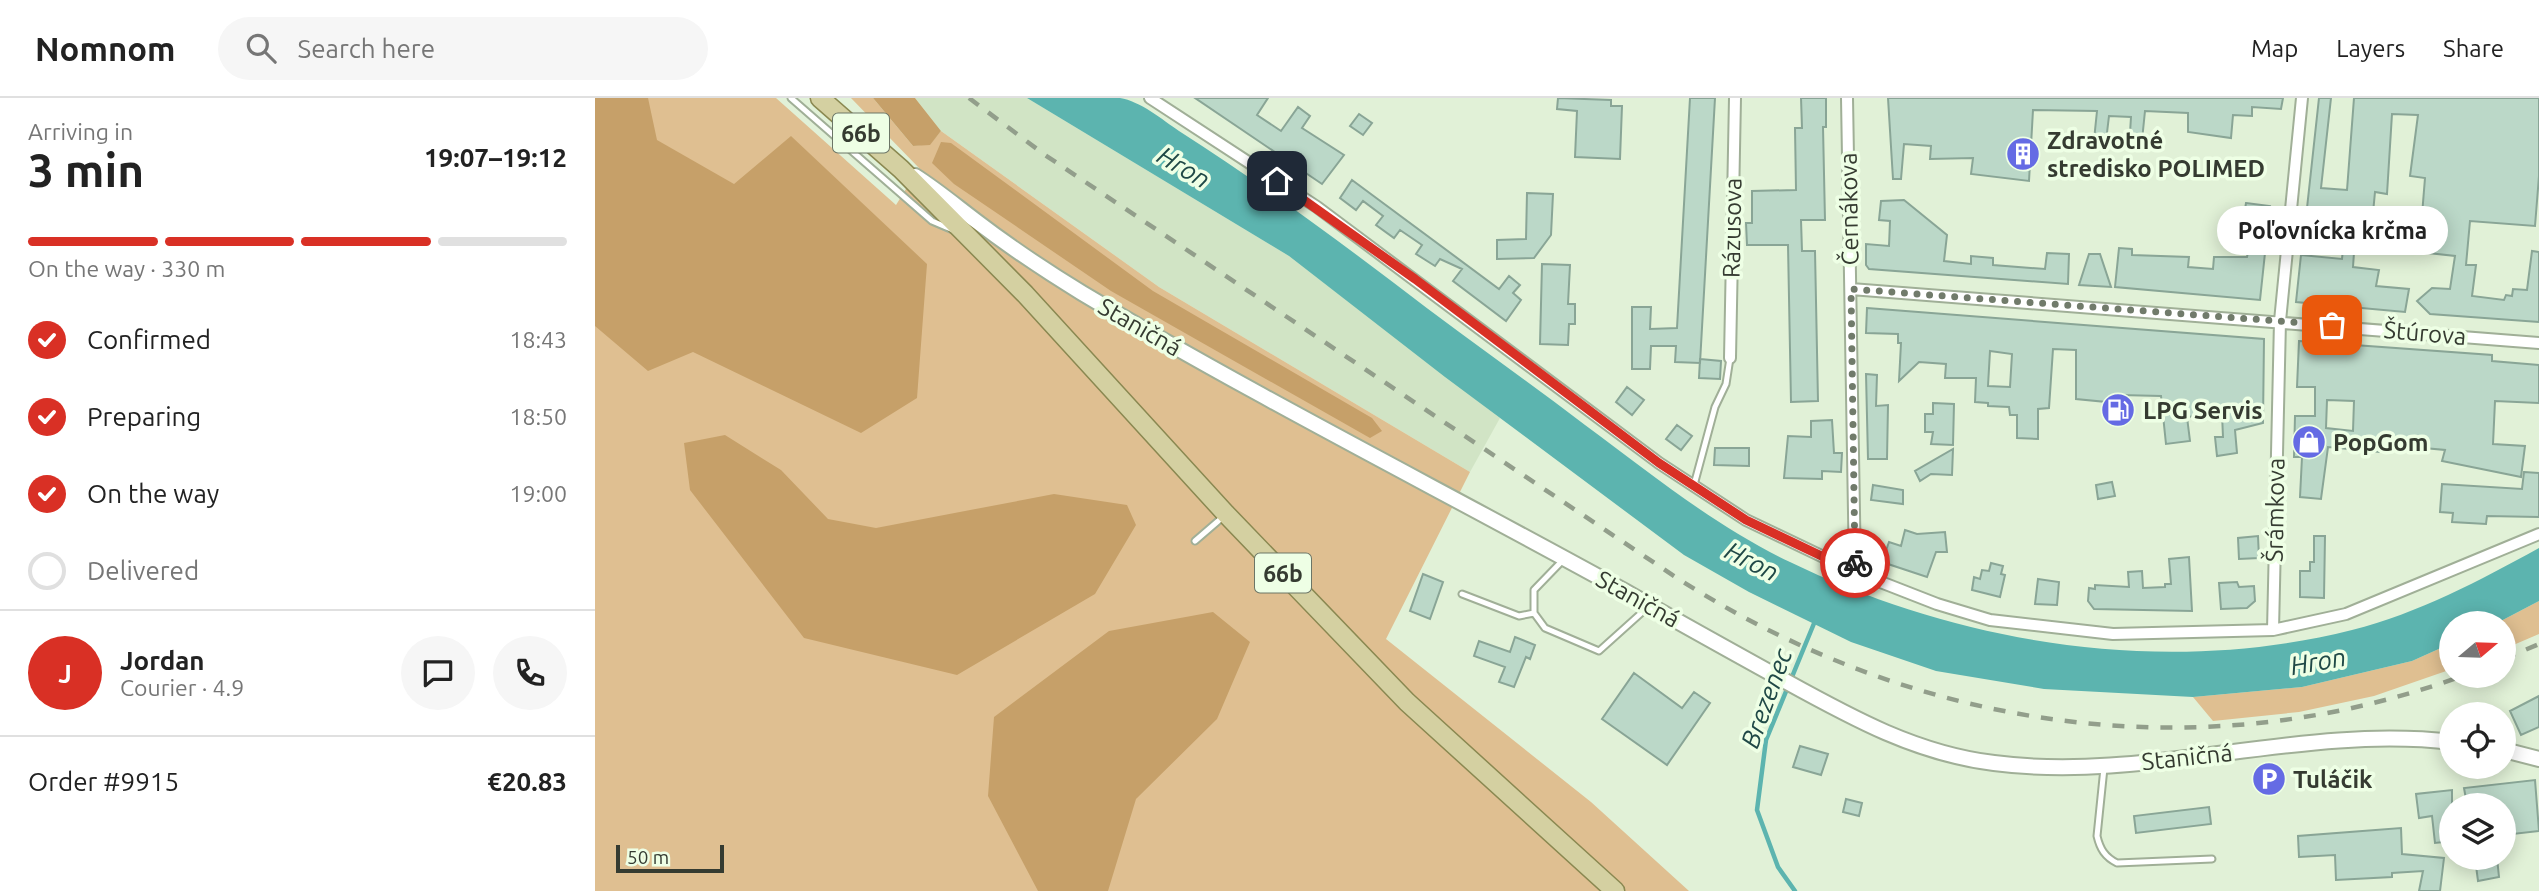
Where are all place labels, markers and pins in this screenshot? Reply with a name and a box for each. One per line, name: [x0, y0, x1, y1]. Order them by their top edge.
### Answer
place label: Zdravotné stredisko POLIMED: [2047, 127, 2265, 182]
building icon: Zdravotné stredisko POLIMED: [2004, 135, 2042, 173]
pin: [1247, 151, 1307, 211]
callout: Poľovnícka krčma: [2217, 206, 2447, 255]
pin: [2302, 295, 2362, 355]
fuel station icon: LPG Servis: [2099, 391, 2137, 429]
place label: LPG Servis: [2143, 397, 2263, 424]
shop icon: PopGom: [2290, 423, 2328, 461]
place label: PopGom: [2333, 429, 2428, 456]
parking icon: Tuláčik: [2250, 760, 2288, 798]
place label: Tuláčik: [2293, 766, 2373, 793]

